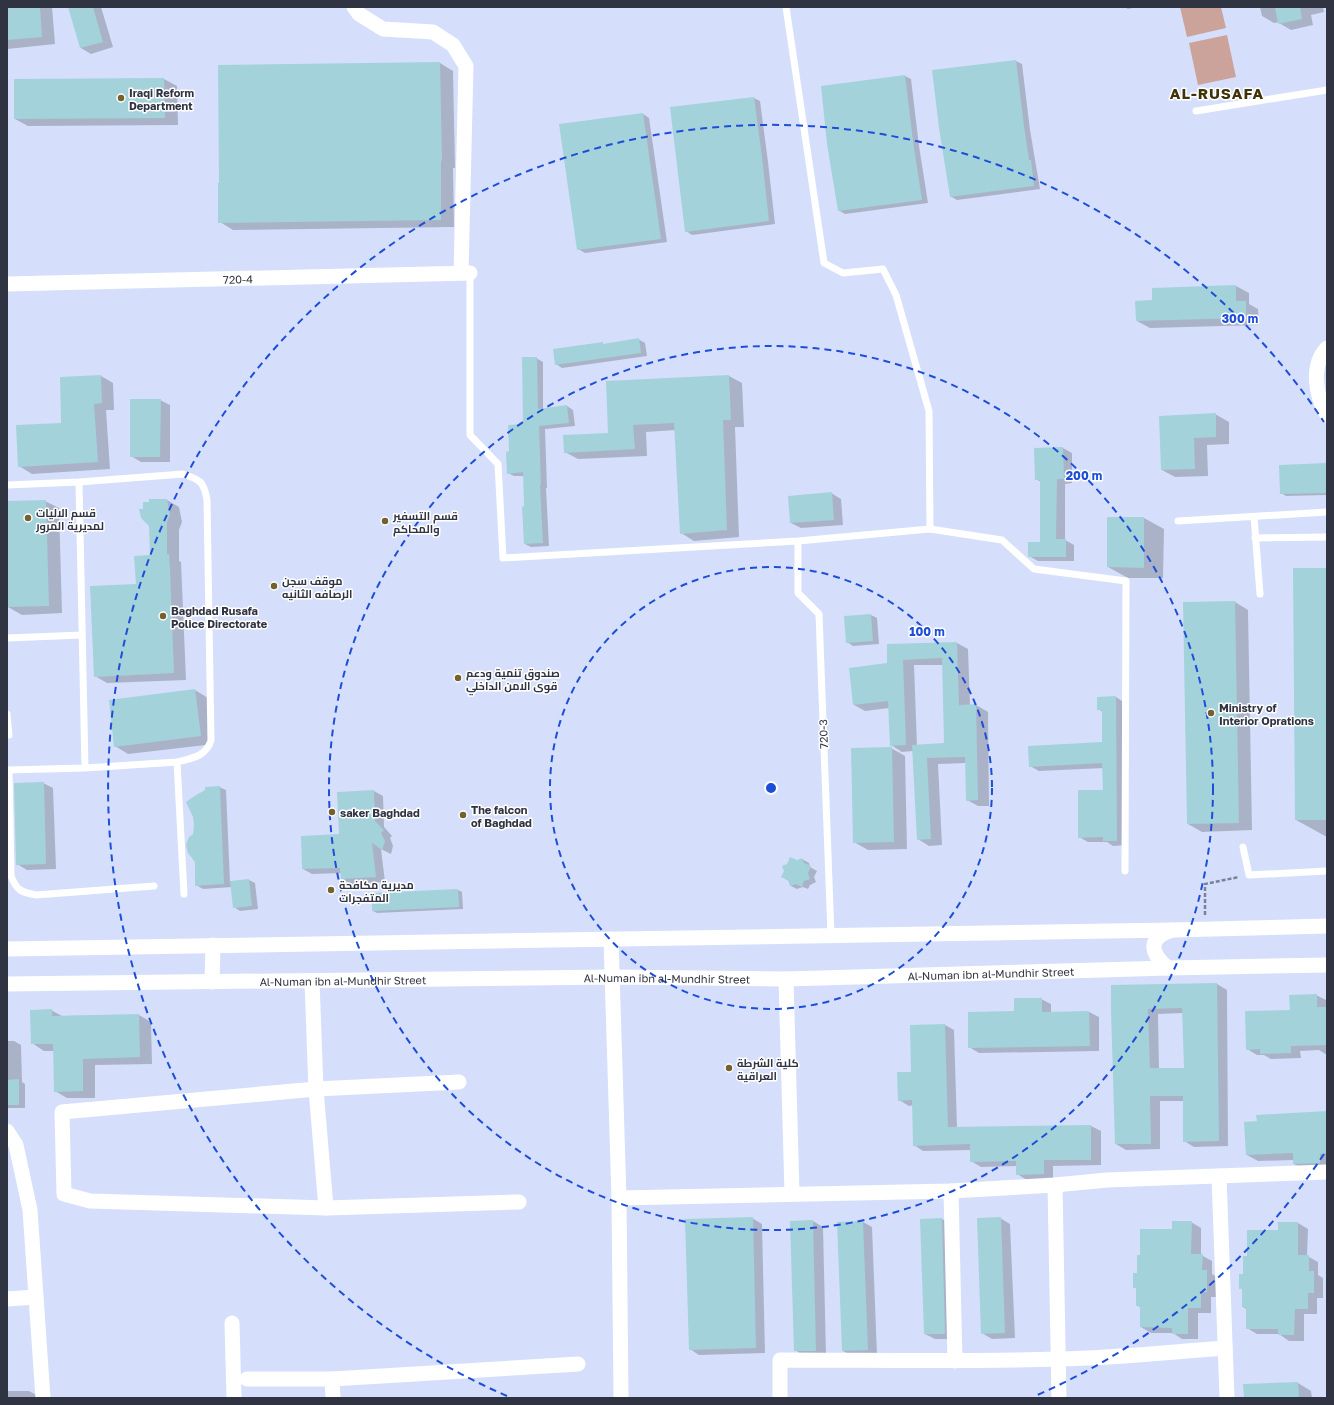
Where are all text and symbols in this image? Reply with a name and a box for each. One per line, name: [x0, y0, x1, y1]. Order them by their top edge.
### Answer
district label: AL-RUSAFA: [1170, 84, 1264, 102]
place label: Iraqi Reform Department: [129, 86, 195, 112]
marker: Iraqi Reform Department: [116, 93, 126, 103]
street label: 720-4: [223, 272, 253, 285]
text: 300 m: [1222, 311, 1258, 326]
text: 200 m: [1066, 468, 1102, 483]
place label: قسم الاليات لمديرية المرور: [35, 506, 104, 534]
place label: قسم التسفير والمحاكم: [392, 509, 458, 537]
marker: قسم الاليات لمديرية المرور: [23, 513, 33, 523]
marker: قسم التسفير والمحاكم: [380, 516, 390, 526]
place label: موقف سجن الرصافه الثانيه: [282, 574, 352, 601]
marker: موقف سجن الرصافه الثانيه: [269, 581, 279, 591]
place label: Baghdad Rusafa Police Directorate: [171, 604, 268, 630]
marker: Baghdad Rusafa Police Directorate: [158, 611, 168, 621]
text: 100 m: [909, 624, 945, 639]
place label: صندوق تنمية ودعم قوى الامن الداخلي: [466, 666, 560, 696]
marker: صندوق تنمية ودعم قوى الامن الداخلي: [453, 673, 463, 683]
place label: Ministry of Interior Oprations: [1219, 701, 1314, 727]
marker: Ministry of Interior Oprations: [1206, 708, 1216, 718]
street label: 720-3: [816, 719, 830, 749]
centre of rings: [764, 781, 778, 795]
place label: The falcon of Baghdad: [471, 803, 532, 829]
place label: saker Baghdad: [340, 806, 420, 819]
marker: saker Baghdad: [327, 807, 337, 817]
marker: The falcon of Baghdad: [458, 810, 468, 820]
place label: مديرية مكافحة المتفجرات: [339, 878, 414, 905]
marker: مديرية مكافحة المتفجرات: [326, 885, 336, 895]
street label: Al-Numan ibn al-Mundhir Street: [907, 964, 1074, 982]
street label: Al-Numan ibn al-Mundhir Street: [584, 970, 750, 985]
street label: Al-Numan ibn al-Mundhir Street: [260, 973, 426, 988]
place label: كلية الشرطة العراقية: [737, 1056, 799, 1083]
marker: كلية الشرطة العراقية: [724, 1063, 734, 1073]

